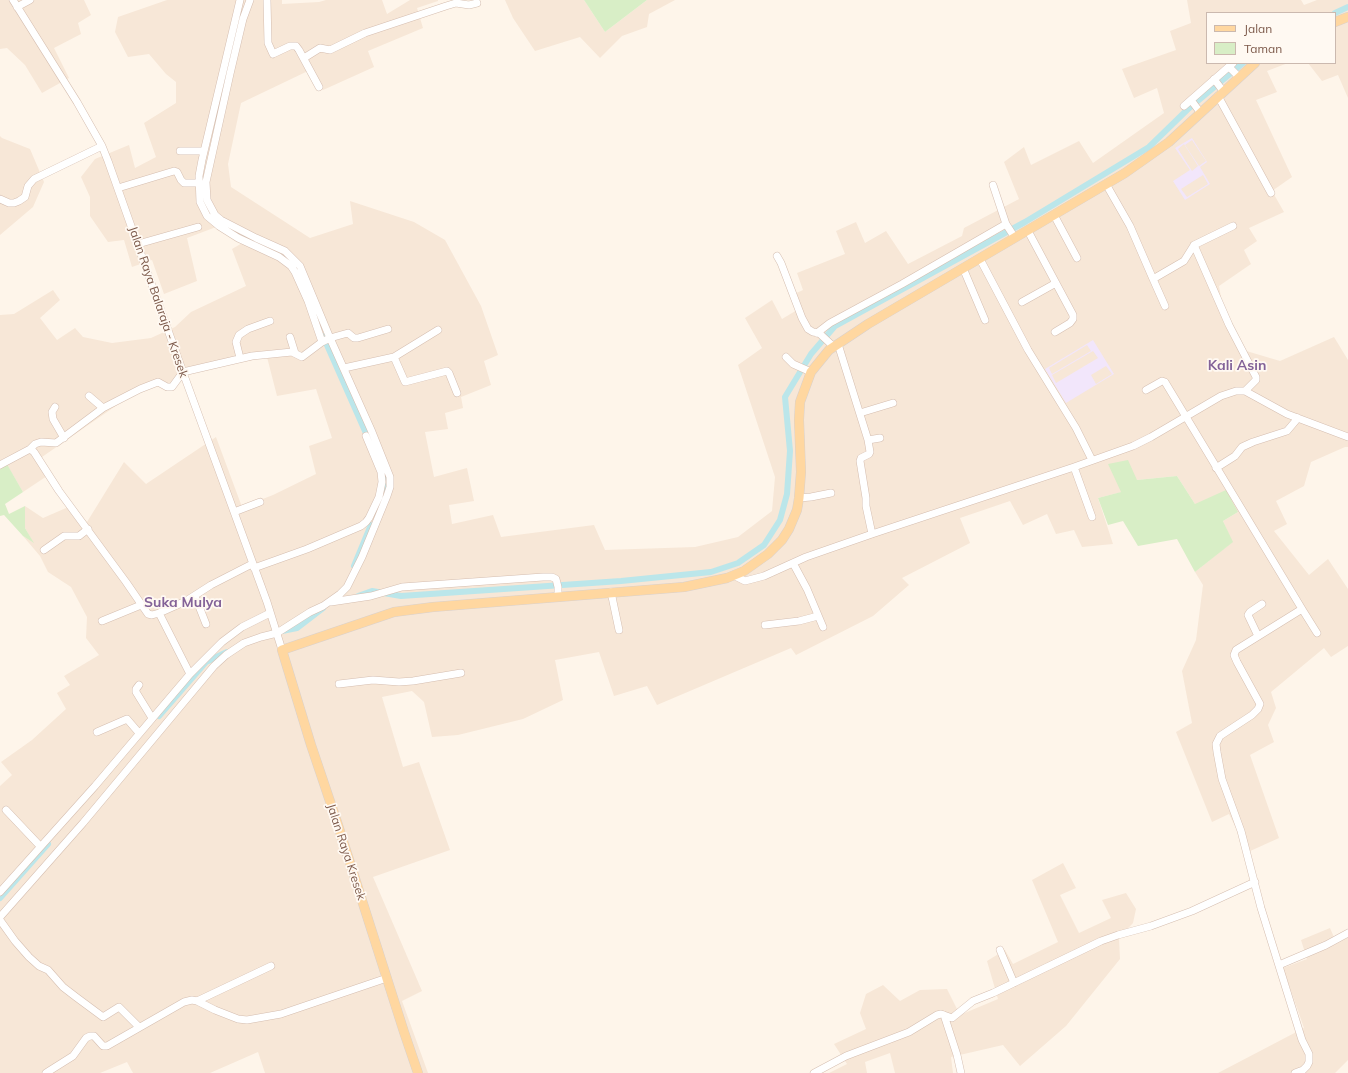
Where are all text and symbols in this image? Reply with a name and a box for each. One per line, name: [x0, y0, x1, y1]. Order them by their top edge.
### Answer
legend: [1206, 12, 1336, 64]
text: Jalan: [1244, 21, 1272, 36]
text: Taman: [1244, 41, 1282, 56]
street label: Jalan Raya Balaraja - Kresek: [125, 225, 191, 379]
district label: Kali Asin: [1208, 358, 1266, 374]
district label: Suka Mulya: [144, 595, 222, 611]
street label: Jalan Raya Kresek: [324, 802, 368, 902]

